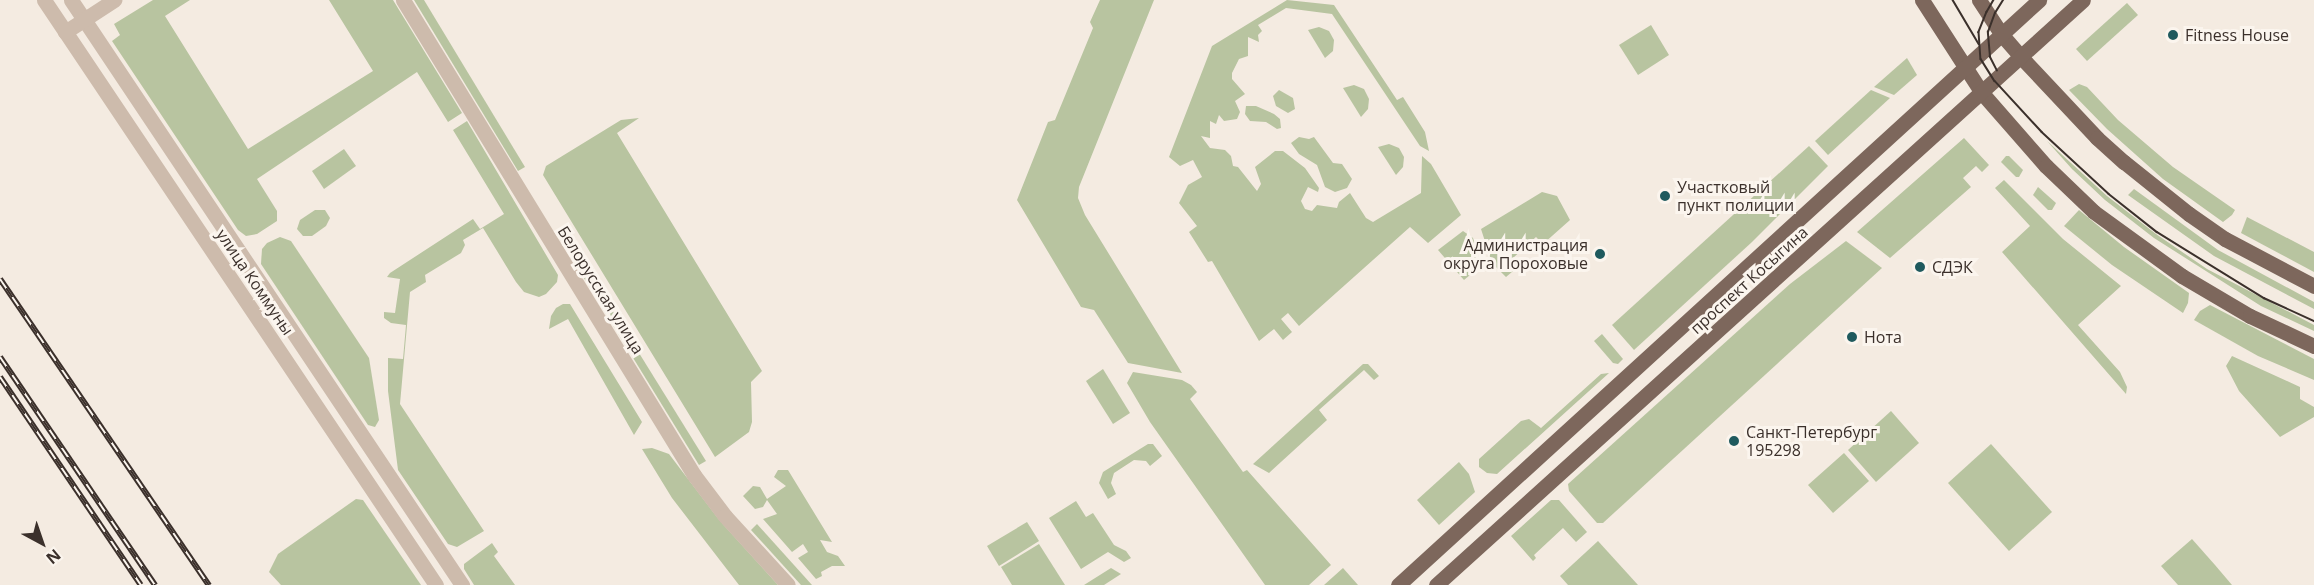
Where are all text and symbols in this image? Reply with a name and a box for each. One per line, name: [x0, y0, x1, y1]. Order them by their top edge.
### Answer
place label: Fitness House: [2185, 25, 2289, 45]
marker: Fitness House: [2166, 28, 2180, 42]
place label: Участковый пункт полиции: [1677, 177, 1794, 215]
marker: Участковый пункт полиции: [1658, 189, 1672, 203]
street label: проспект Косыгина: [1686, 222, 1812, 338]
street label: Белорусская улица: [554, 223, 648, 357]
street label: улица Коммуны: [212, 225, 298, 339]
place label: Администрация округа Пороховые: [1443, 235, 1588, 273]
marker: Администрация округа Пороховые: [1593, 247, 1607, 261]
place label: СДЭК: [1932, 257, 1973, 277]
marker: СДЭК: [1913, 260, 1927, 274]
place label: Нота: [1864, 327, 1902, 347]
marker: Нота: [1845, 330, 1859, 344]
place label: Санкт-Петербург 195298: [1746, 422, 1877, 460]
marker: Санкт-Петербург 195298: [1727, 434, 1741, 448]
north arrow: [12, 513, 72, 573]
text: N: [42, 544, 66, 569]

